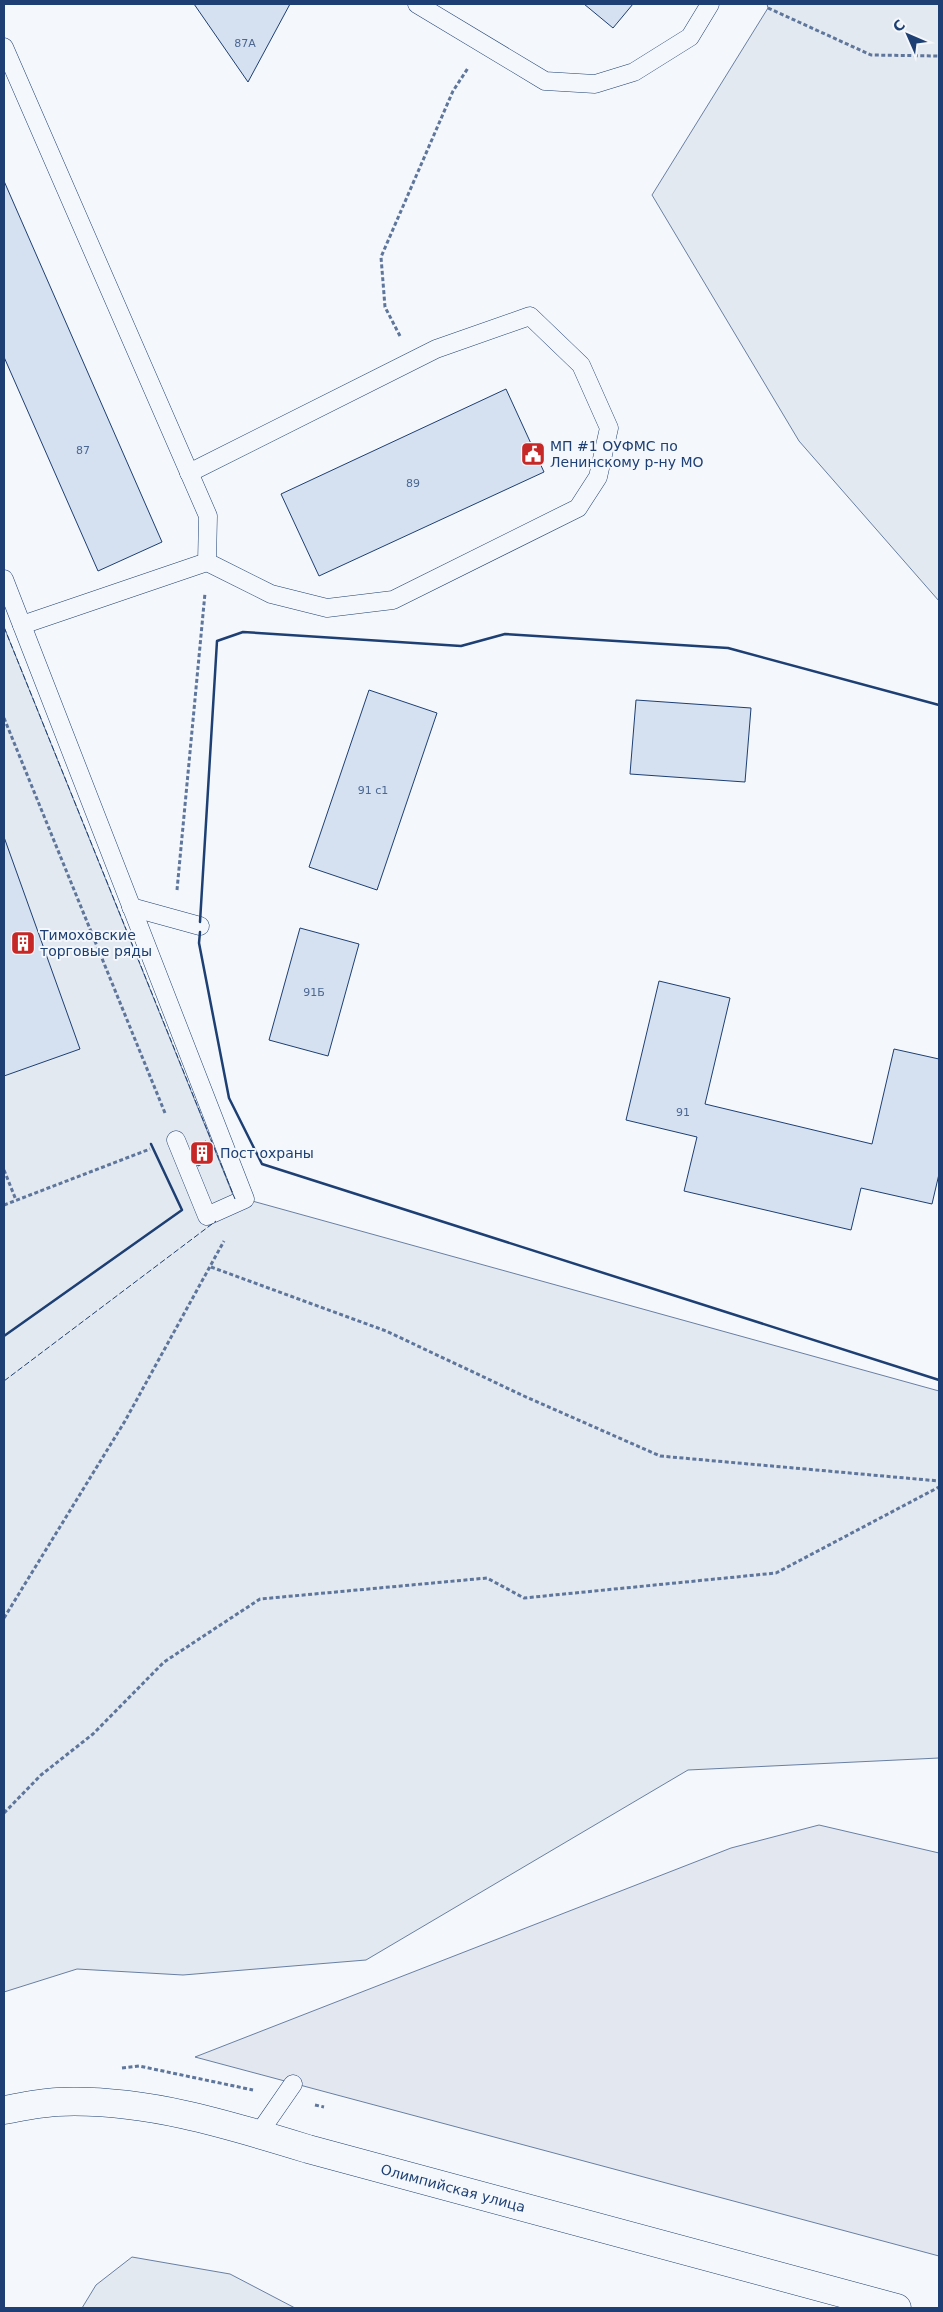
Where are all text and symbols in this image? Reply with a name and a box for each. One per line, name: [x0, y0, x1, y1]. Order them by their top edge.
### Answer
north arrow: [883, 10, 933, 60]
text: С: [890, 17, 908, 35]
house number: 87А: [234, 37, 256, 50]
place label: МП #1 ОУФМС по Ленинскому р-ну МО: [550, 438, 704, 470]
public building icon: МП #1 ОУФМС по Ленинскому р-ну МО: [520, 441, 546, 467]
house number: 87: [76, 444, 90, 457]
house number: 89: [406, 477, 420, 490]
house number: 91 с1: [358, 784, 388, 797]
place label: Тимоховские торговые ряды: [39, 927, 152, 959]
building icon: Тимоховские торговые ряды: [10, 930, 36, 956]
house number: 91Б: [303, 986, 325, 999]
house number: 91: [676, 1106, 690, 1119]
building icon: Пост охраны: [189, 1140, 215, 1166]
place label: Пост охраны: [220, 1145, 314, 1161]
street label: Олимпийская улица: [379, 2161, 527, 2215]

